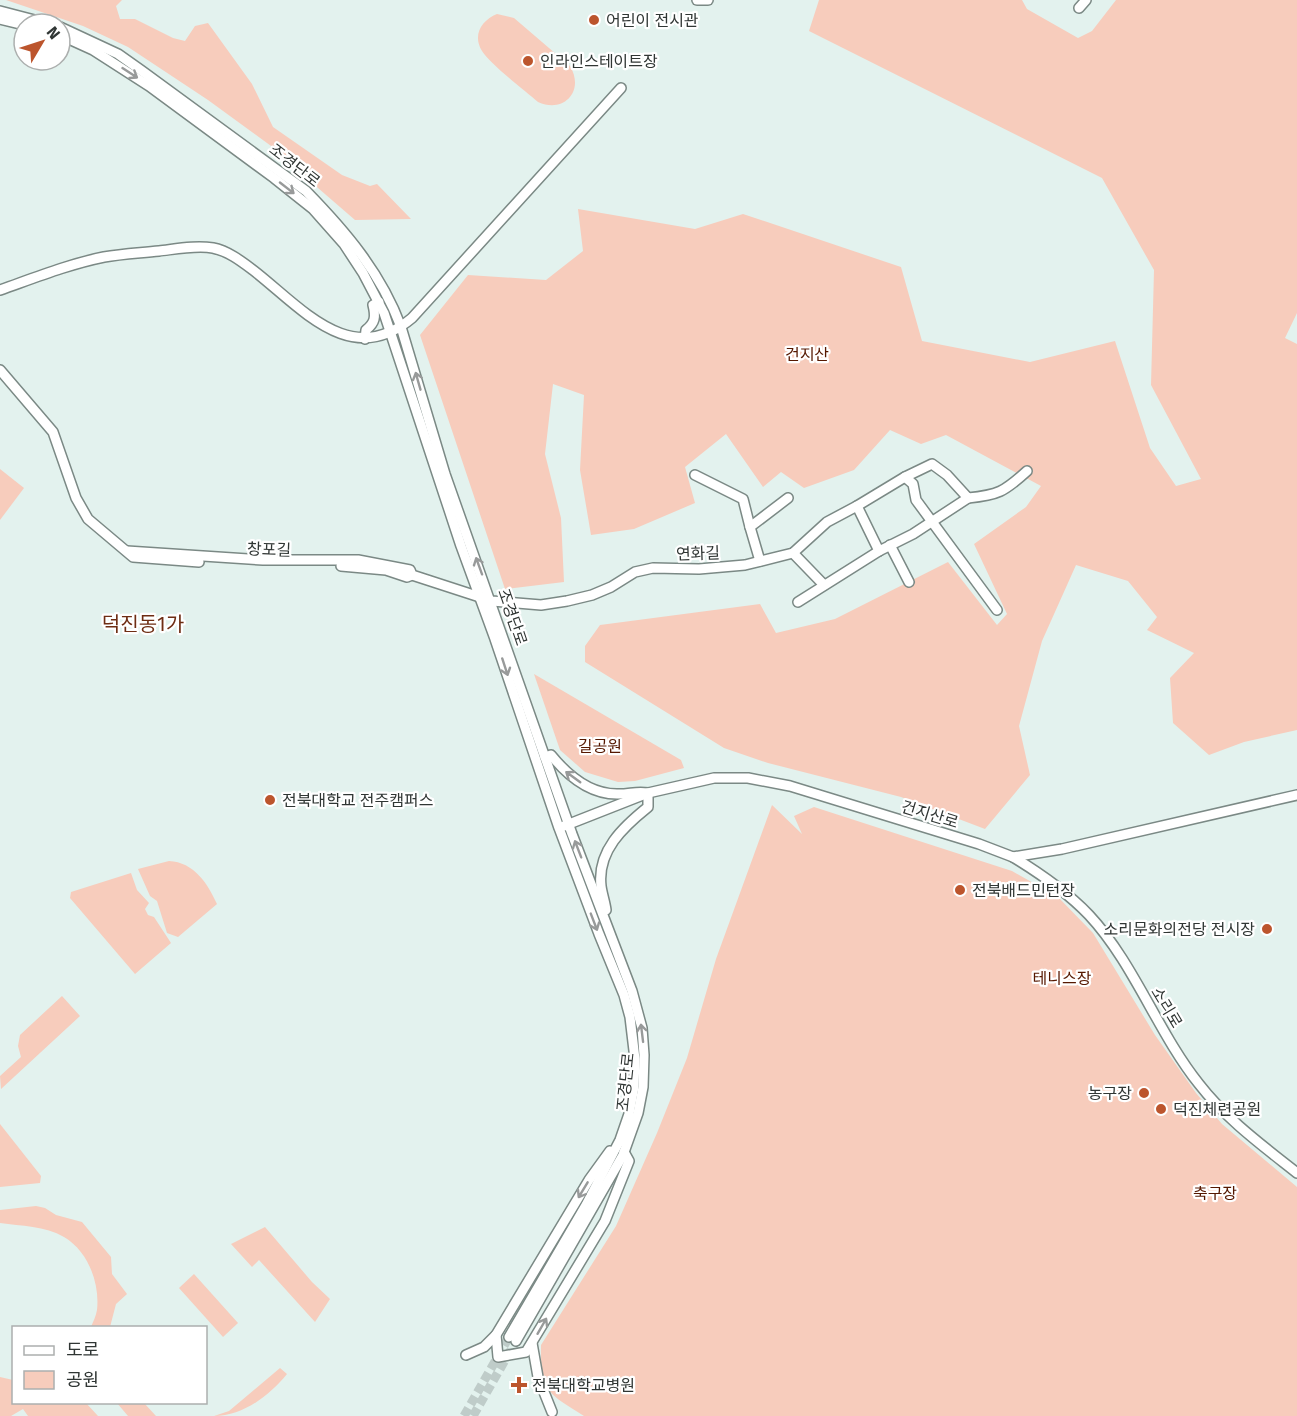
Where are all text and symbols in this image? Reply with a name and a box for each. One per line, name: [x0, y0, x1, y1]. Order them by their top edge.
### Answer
place label: 어린이 전시관: [606, 11, 699, 30]
north arrow: [12, 12, 72, 72]
marker: 어린이 전시관: [587, 13, 601, 27]
text: N: [43, 23, 64, 43]
place label: 인라인스테이트장: [540, 52, 658, 71]
marker: 인라인스테이트장: [521, 54, 535, 68]
one-way arrow: [121, 67, 138, 80]
street label: 조경단로: [266, 140, 324, 191]
one-way arrow: [279, 182, 295, 195]
park label: 건지산: [785, 345, 829, 364]
one-way arrow: [412, 372, 423, 391]
street label: 창포길: [247, 539, 291, 560]
street label: 연화길: [676, 543, 720, 564]
one-way arrow: [473, 557, 484, 576]
street label: 조경단로: [494, 586, 531, 648]
district label: 덕진동1가: [102, 612, 184, 636]
one-way arrow: [500, 657, 511, 676]
park label: 길공원: [578, 737, 622, 756]
one-way arrow: [565, 771, 581, 783]
place label: 전북대학교 전주캠퍼스: [282, 791, 433, 810]
marker: 전북대학교 전주캠퍼스: [263, 793, 277, 807]
street label: 건지산로: [899, 797, 961, 832]
one-way arrow: [572, 841, 583, 859]
place label: 전북배드민턴장: [972, 881, 1075, 900]
marker: 전북배드민턴장: [953, 883, 967, 897]
one-way arrow: [589, 912, 600, 931]
place label: 소리문화의전당 전시장: [1104, 920, 1255, 939]
marker: 소리문화의전당 전시장: [1260, 922, 1274, 936]
park label: 테니스장: [1033, 969, 1092, 988]
street label: 소리로: [1147, 983, 1186, 1031]
one-way arrow: [636, 1024, 647, 1044]
street label: 조경단로: [613, 1052, 638, 1112]
place label: 농구장: [1088, 1084, 1132, 1103]
marker: 농구장: [1137, 1086, 1151, 1100]
place label: 덕진체련공원: [1173, 1100, 1261, 1119]
marker: 덕진체련공원: [1154, 1102, 1168, 1116]
one-way arrow: [577, 1181, 589, 1198]
park label: 축구장: [1193, 1184, 1237, 1203]
one-way arrow: [536, 1318, 548, 1335]
legend: [12, 1326, 207, 1404]
text: 도로: [66, 1339, 99, 1361]
text: 공원: [66, 1369, 99, 1391]
marker: 전북대학교병원: [510, 1376, 528, 1394]
place label: 전북대학교병원: [532, 1376, 635, 1395]

